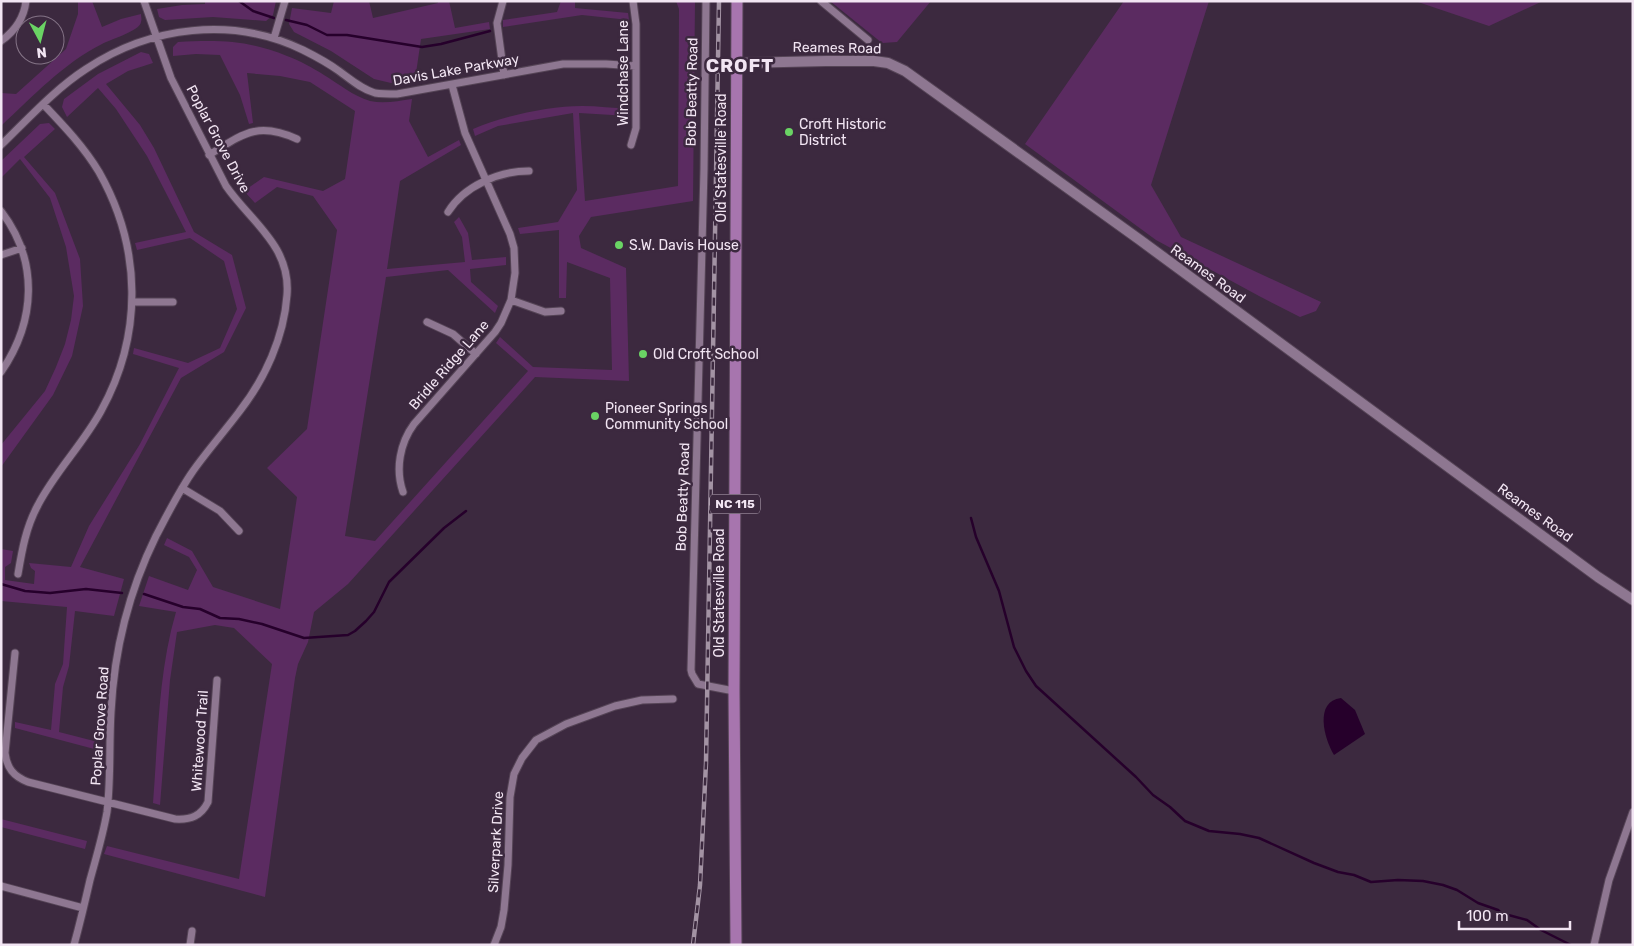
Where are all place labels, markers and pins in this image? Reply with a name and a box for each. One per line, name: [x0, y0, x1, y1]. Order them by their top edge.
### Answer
place label: Croft Historic District: [799, 116, 886, 149]
marker: Croft Historic District: [783, 126, 795, 138]
place label: S.W. Davis House: [629, 237, 739, 254]
marker: S.W. Davis House: [613, 239, 625, 251]
place label: Old Croft School: [653, 346, 759, 363]
marker: Old Croft School: [637, 348, 649, 360]
place label: Pioneer Springs Community School: [605, 400, 728, 433]
marker: Pioneer Springs Community School: [589, 410, 601, 422]

